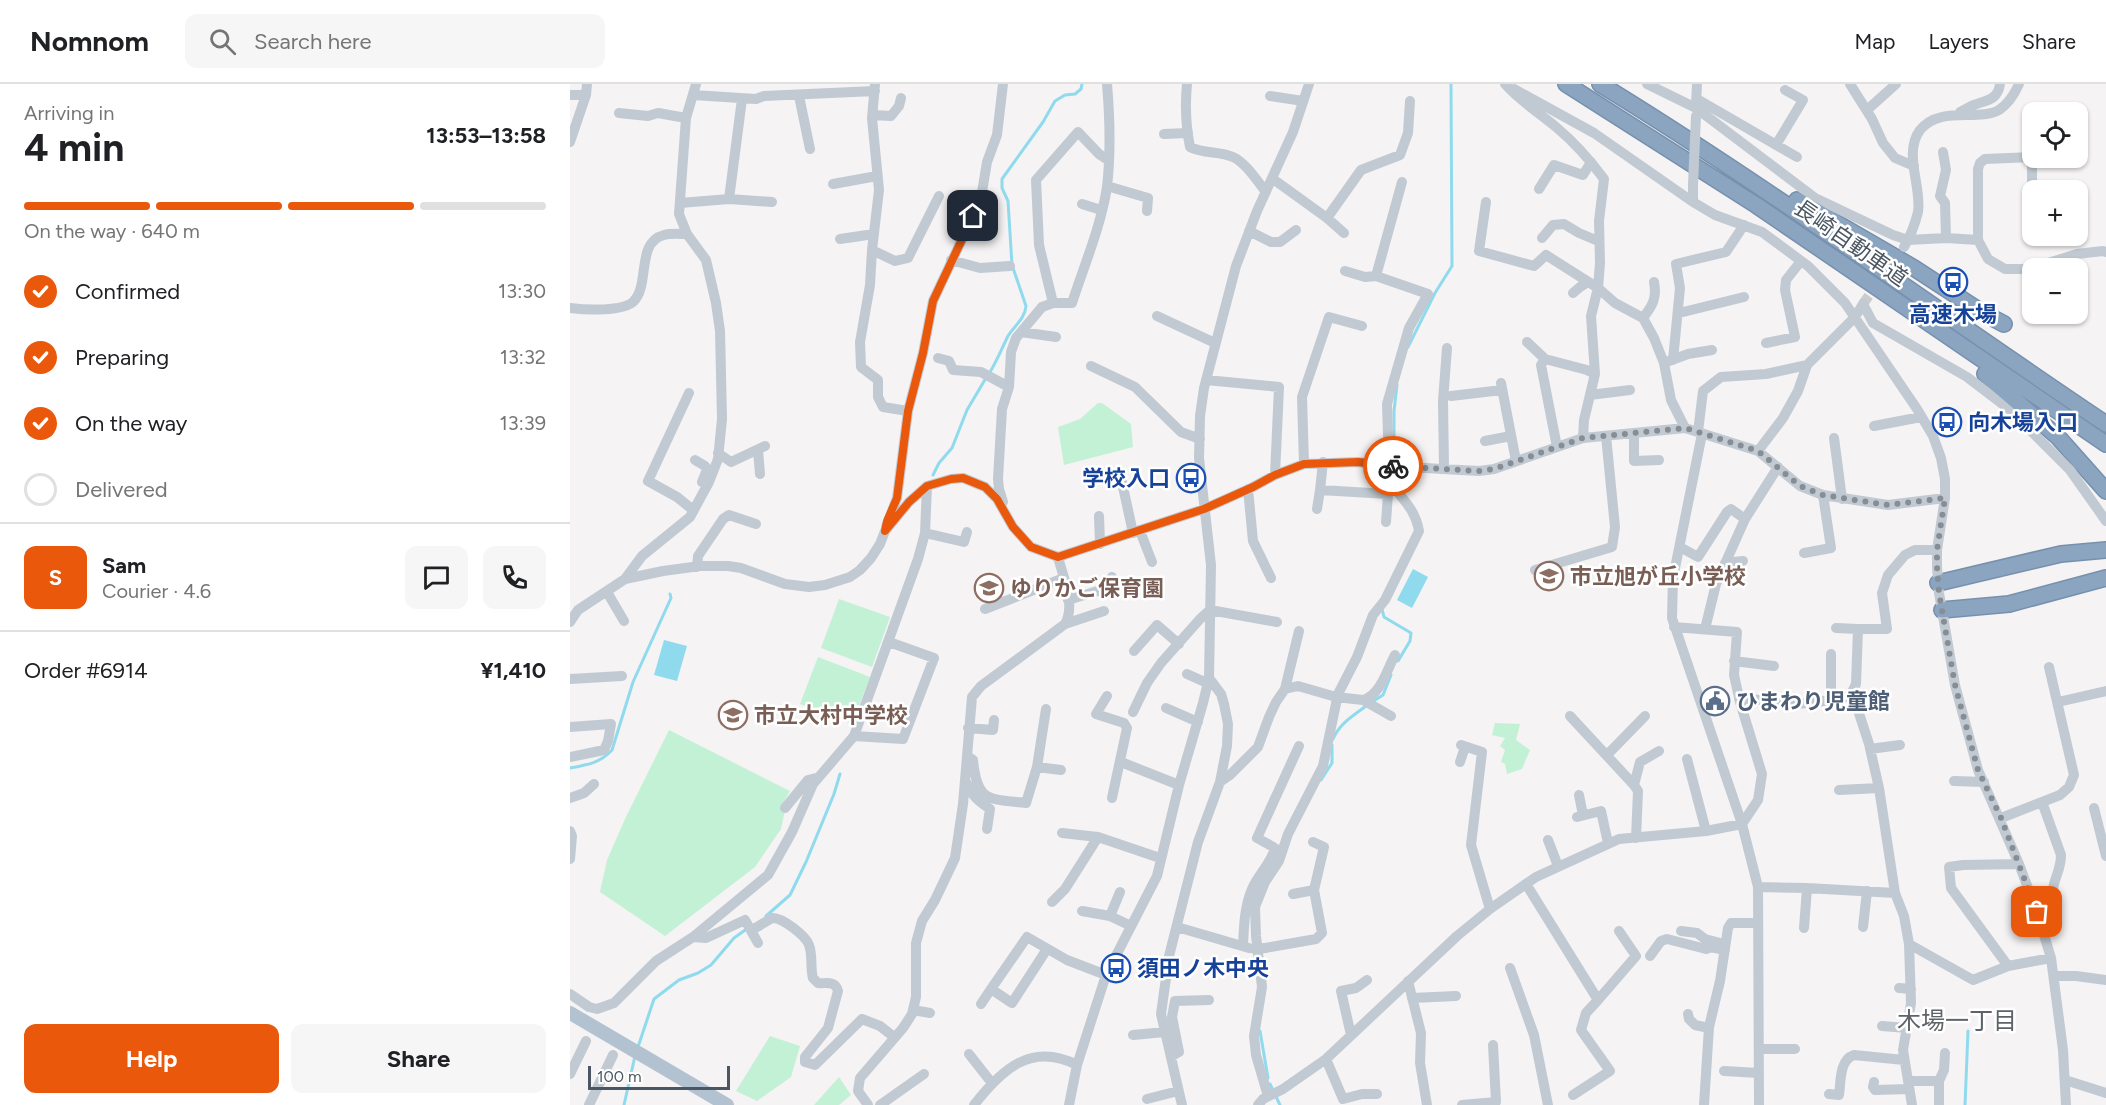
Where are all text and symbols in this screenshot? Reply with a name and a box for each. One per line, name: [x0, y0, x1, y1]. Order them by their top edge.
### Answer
search box: [185, 14, 605, 68]
text: Nomnom: [30, 24, 149, 58]
icon: search: [206, 25, 239, 58]
text: Search here: [254, 28, 371, 55]
text: Map: [1855, 29, 1895, 54]
text: Layers: [1928, 29, 1989, 54]
text: Share: [2022, 29, 2076, 54]
text: Arriving in: [24, 101, 114, 125]
map controls: [2022, 102, 2088, 324]
button: locate: [2022, 102, 2088, 168]
text: 13:53–13:58: [426, 122, 546, 149]
text: 4 min: [24, 124, 124, 171]
button: +: [2022, 180, 2088, 246]
pin: [947, 190, 998, 241]
street label: 長崎自動車道: [1789, 194, 1913, 292]
icon: home: [956, 199, 989, 232]
text: On the way · 640 m: [24, 219, 200, 243]
button: −: [2022, 258, 2088, 324]
bus stop icon: 高速木場: [1937, 266, 1969, 298]
icon: check: [24, 275, 57, 308]
text: Confirmed: [75, 278, 180, 305]
text: 13:30: [498, 279, 546, 303]
place label: 高速木場: [1909, 301, 1997, 328]
icon: check: [24, 341, 57, 374]
text: Preparing: [75, 344, 169, 371]
text: 13:32: [500, 345, 546, 369]
bus stop icon: 向木場入口: [1931, 406, 1963, 438]
icon: check: [24, 407, 57, 440]
place label: 向木場入口: [1968, 409, 2078, 436]
text: On the way: [75, 410, 187, 437]
text: 13:39: [500, 411, 546, 435]
courier: [1363, 436, 1423, 496]
icon: bike: [1377, 450, 1410, 483]
bus stop icon: 学校入口: [1175, 462, 1207, 494]
place label: 学校入口: [1082, 465, 1170, 492]
text: Delivered: [75, 476, 168, 503]
button: chat: [405, 546, 468, 609]
button: phone: [483, 546, 546, 609]
text: Sam: [102, 552, 146, 579]
school or university icon: 市立旭が丘小学校: [1533, 560, 1565, 592]
place label: 市立旭が丘小学校: [1570, 563, 1746, 590]
text: S: [49, 564, 62, 591]
school or university icon: ゆりかご保育園: [973, 572, 1005, 604]
place label: ゆりかご保育園: [1010, 575, 1164, 602]
text: Courier · 4.6: [102, 579, 211, 603]
text: Order #6914: [24, 657, 148, 684]
text: ¥1,410: [480, 657, 546, 684]
public building icon: ひまわり児童館: [1699, 685, 1731, 717]
place label: ひまわり児童館: [1736, 688, 1890, 715]
school or university icon: 市立大村中学校: [717, 699, 749, 731]
place label: 市立大村中学校: [754, 702, 908, 729]
pin: [2011, 886, 2062, 937]
icon: bag: [2020, 895, 2053, 928]
bus stop icon: 須田ノ木中央: [1100, 952, 1132, 984]
place label: 須田ノ木中央: [1137, 955, 1269, 982]
district label: 木場一丁目: [1897, 1006, 2017, 1035]
button: Help: [24, 1024, 279, 1093]
button: Share: [291, 1024, 546, 1093]
scale bar: [588, 1063, 730, 1090]
text: 100 m: [597, 1067, 642, 1086]

